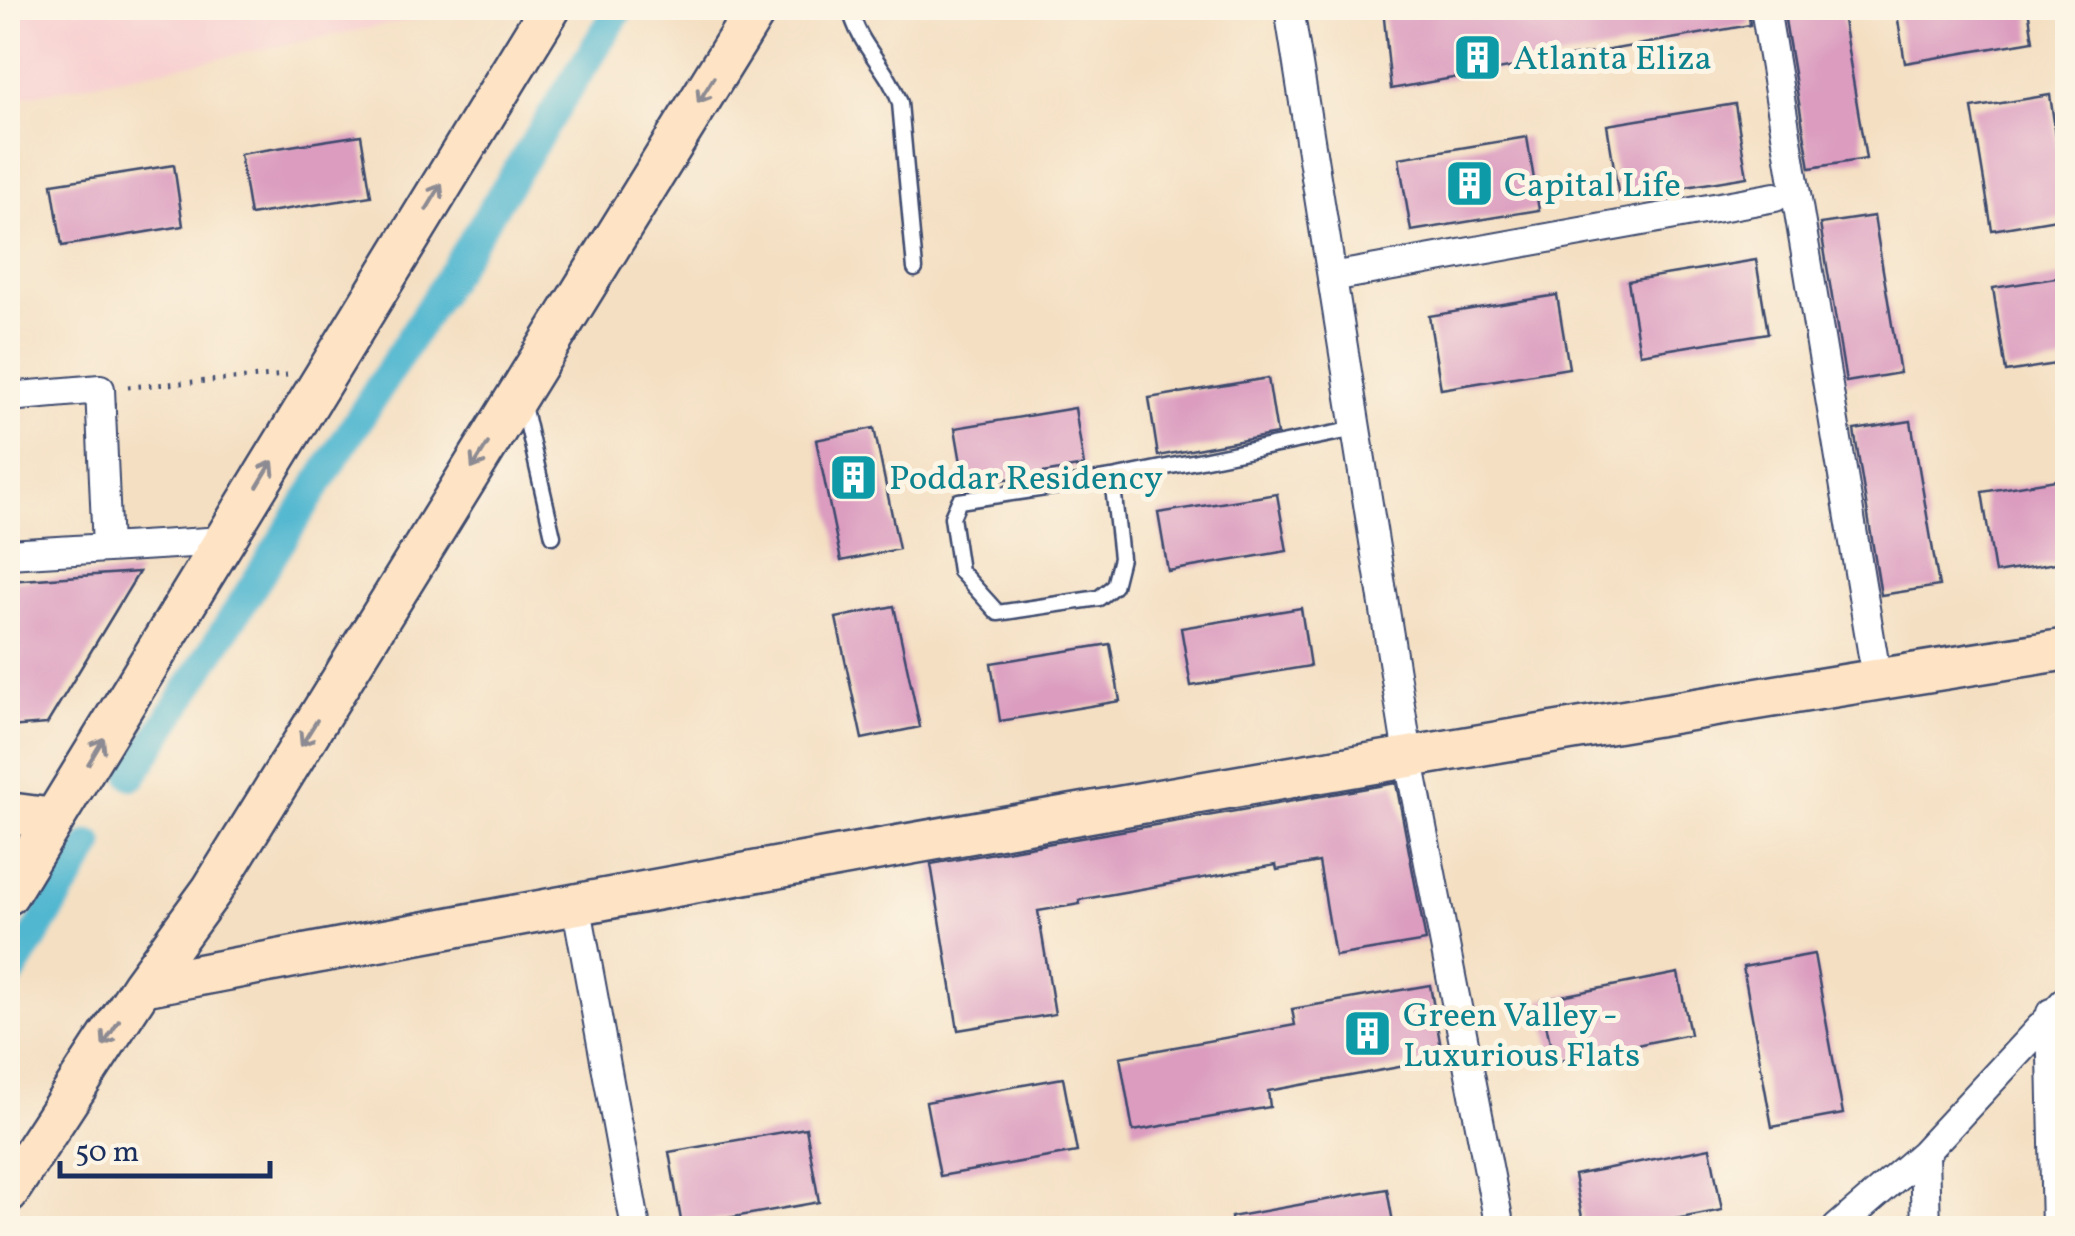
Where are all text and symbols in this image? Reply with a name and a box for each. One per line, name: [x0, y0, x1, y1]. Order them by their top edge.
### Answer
building icon: Atlanta Eliza: [1452, 31, 1504, 83]
place label: Atlanta Eliza: [1513, 36, 1712, 84]
one-way arrow: [696, 76, 716, 104]
building icon: Capital Life: [1443, 158, 1495, 210]
place label: Capital Life: [1504, 163, 1681, 211]
one-way arrow: [424, 183, 444, 211]
one-way arrow: [470, 441, 490, 470]
building icon: Poddar Residency: [828, 451, 880, 503]
place label: Poddar Residency: [889, 456, 1163, 504]
one-way arrow: [255, 460, 275, 489]
one-way arrow: [299, 718, 319, 747]
one-way arrow: [85, 737, 106, 766]
place label: Green Valley - Luxurious Flats: [1403, 993, 1640, 1081]
building icon: Green Valley - Luxurious Flats: [1342, 1008, 1394, 1060]
one-way arrow: [101, 1018, 122, 1047]
scale bar: [60, 1116, 270, 1178]
text: 50 m: [75, 1132, 139, 1174]

